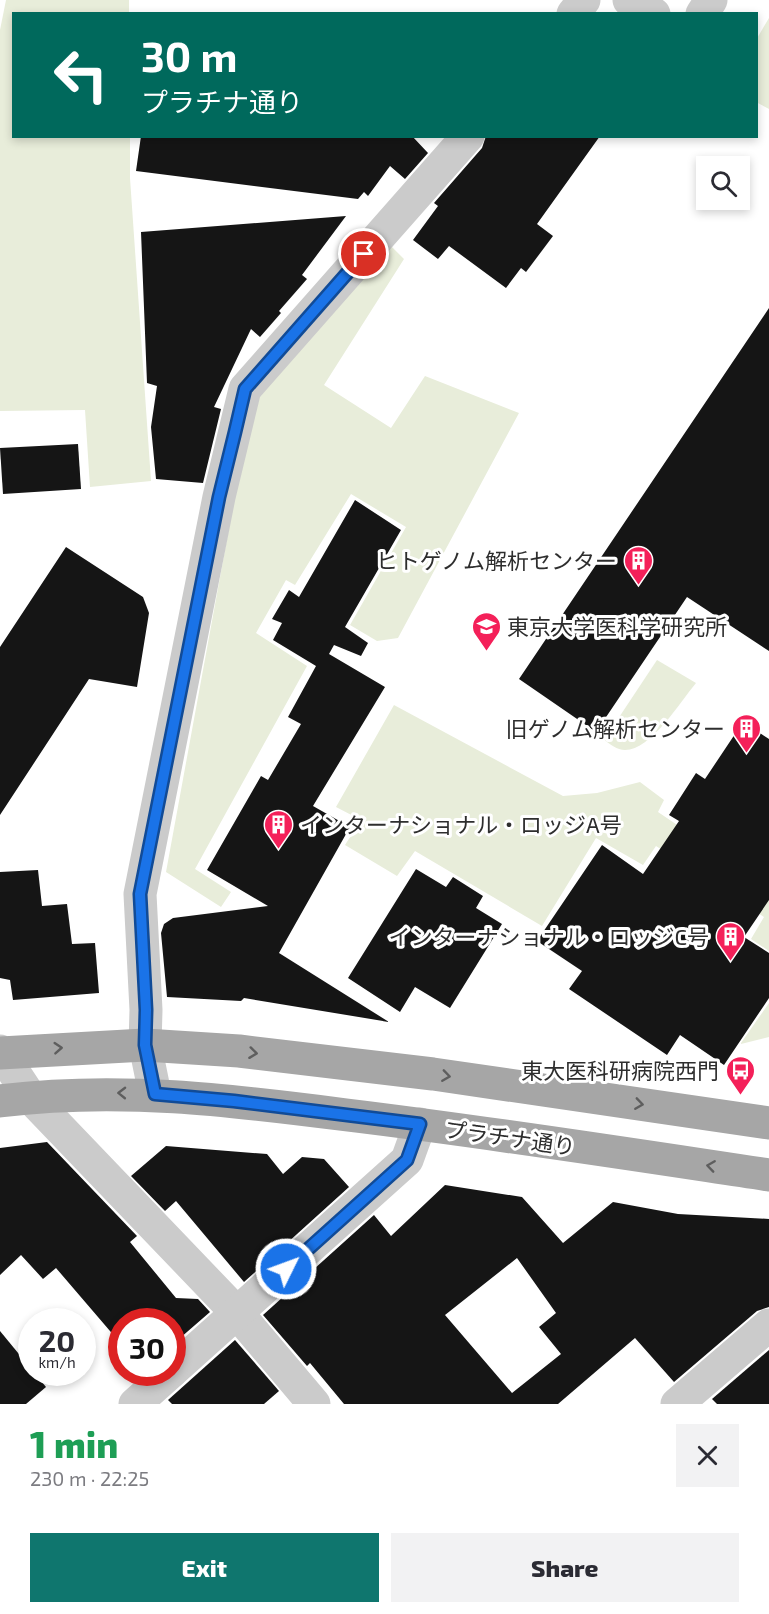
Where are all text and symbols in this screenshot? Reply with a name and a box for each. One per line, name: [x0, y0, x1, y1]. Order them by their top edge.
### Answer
text: 30 m: [141, 30, 237, 80]
icon: left: [42, 36, 120, 114]
text: プラチナ通り: [141, 85, 303, 117]
map controls: [696, 156, 750, 210]
button: search: [696, 156, 750, 210]
pin: [338, 228, 389, 279]
icon: arrive: [347, 237, 380, 270]
building icon: ヒトゲノム解析センター: [622, 544, 654, 586]
place label: ヒトゲノム解析センター: [376, 547, 617, 573]
school or university icon: 東京大学医科学研究所: [470, 610, 502, 652]
place label: 東京大学医科学研究所: [507, 613, 727, 639]
building icon: 旧ゲノム解析センター: [730, 712, 762, 754]
place label: 旧ゲノム解析センター: [506, 715, 725, 741]
building icon: インターナショナル・ロッジA号: [263, 808, 295, 850]
place label: インターナショナル・ロッジA号: [300, 811, 622, 837]
building icon: インターナショナル・ロッジC号: [714, 920, 746, 962]
place label: インターナショナル・ロッジC号: [388, 923, 709, 949]
one-way arrow: [54, 1042, 63, 1055]
one-way arrow: [248, 1046, 257, 1059]
bus stop icon: 東大医科研病院西門: [724, 1054, 756, 1096]
place label: 東大医科研病院西門: [521, 1057, 719, 1083]
one-way arrow: [442, 1070, 451, 1082]
one-way arrow: [117, 1087, 126, 1099]
one-way arrow: [635, 1098, 644, 1110]
street label: プラチナ通り: [443, 1115, 577, 1159]
one-way arrow: [707, 1161, 716, 1173]
position arrow: [254, 1237, 318, 1301]
speed limit sign: 30: [108, 1308, 186, 1386]
text: 20: [39, 1322, 75, 1358]
text: km/h: [38, 1353, 76, 1371]
text: 1 min: [30, 1422, 118, 1465]
button: close: [676, 1424, 739, 1487]
text: 230 m · 22:25: [30, 1466, 149, 1490]
button: Exit: [30, 1533, 379, 1602]
button: Share: [391, 1533, 739, 1602]

